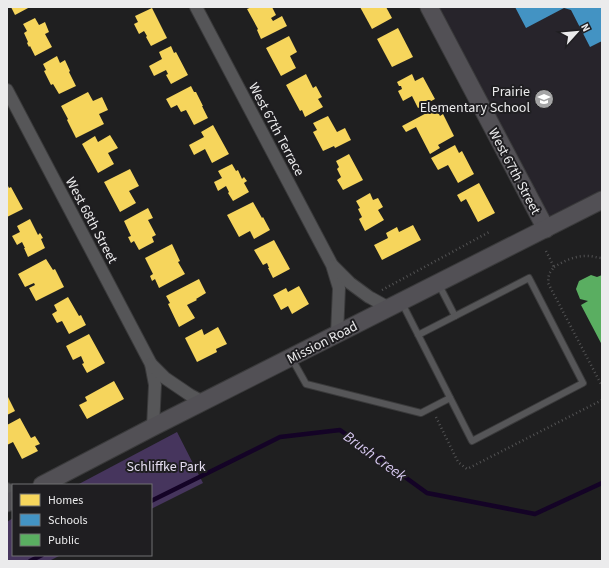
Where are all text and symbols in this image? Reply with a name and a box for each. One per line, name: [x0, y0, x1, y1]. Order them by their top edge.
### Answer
north arrow: [557, 12, 597, 52]
text: N: [577, 21, 594, 34]
street label: West 67th Terrace: [243, 79, 309, 180]
place label: Prairie Elementary School: [420, 82, 530, 118]
school or university icon: Prairie Elementary School: [533, 88, 555, 110]
street label: West 67th Street: [483, 125, 545, 218]
street label: West 68th Street: [60, 174, 122, 267]
street label: Mission Road: [284, 317, 361, 369]
water label: Brush Creek: [339, 426, 411, 487]
park label: Schliffke Park: [126, 457, 206, 477]
legend: [12, 484, 152, 556]
text: Homes: [48, 492, 83, 509]
text: Schools: [48, 512, 88, 529]
text: Public: [48, 532, 80, 549]

